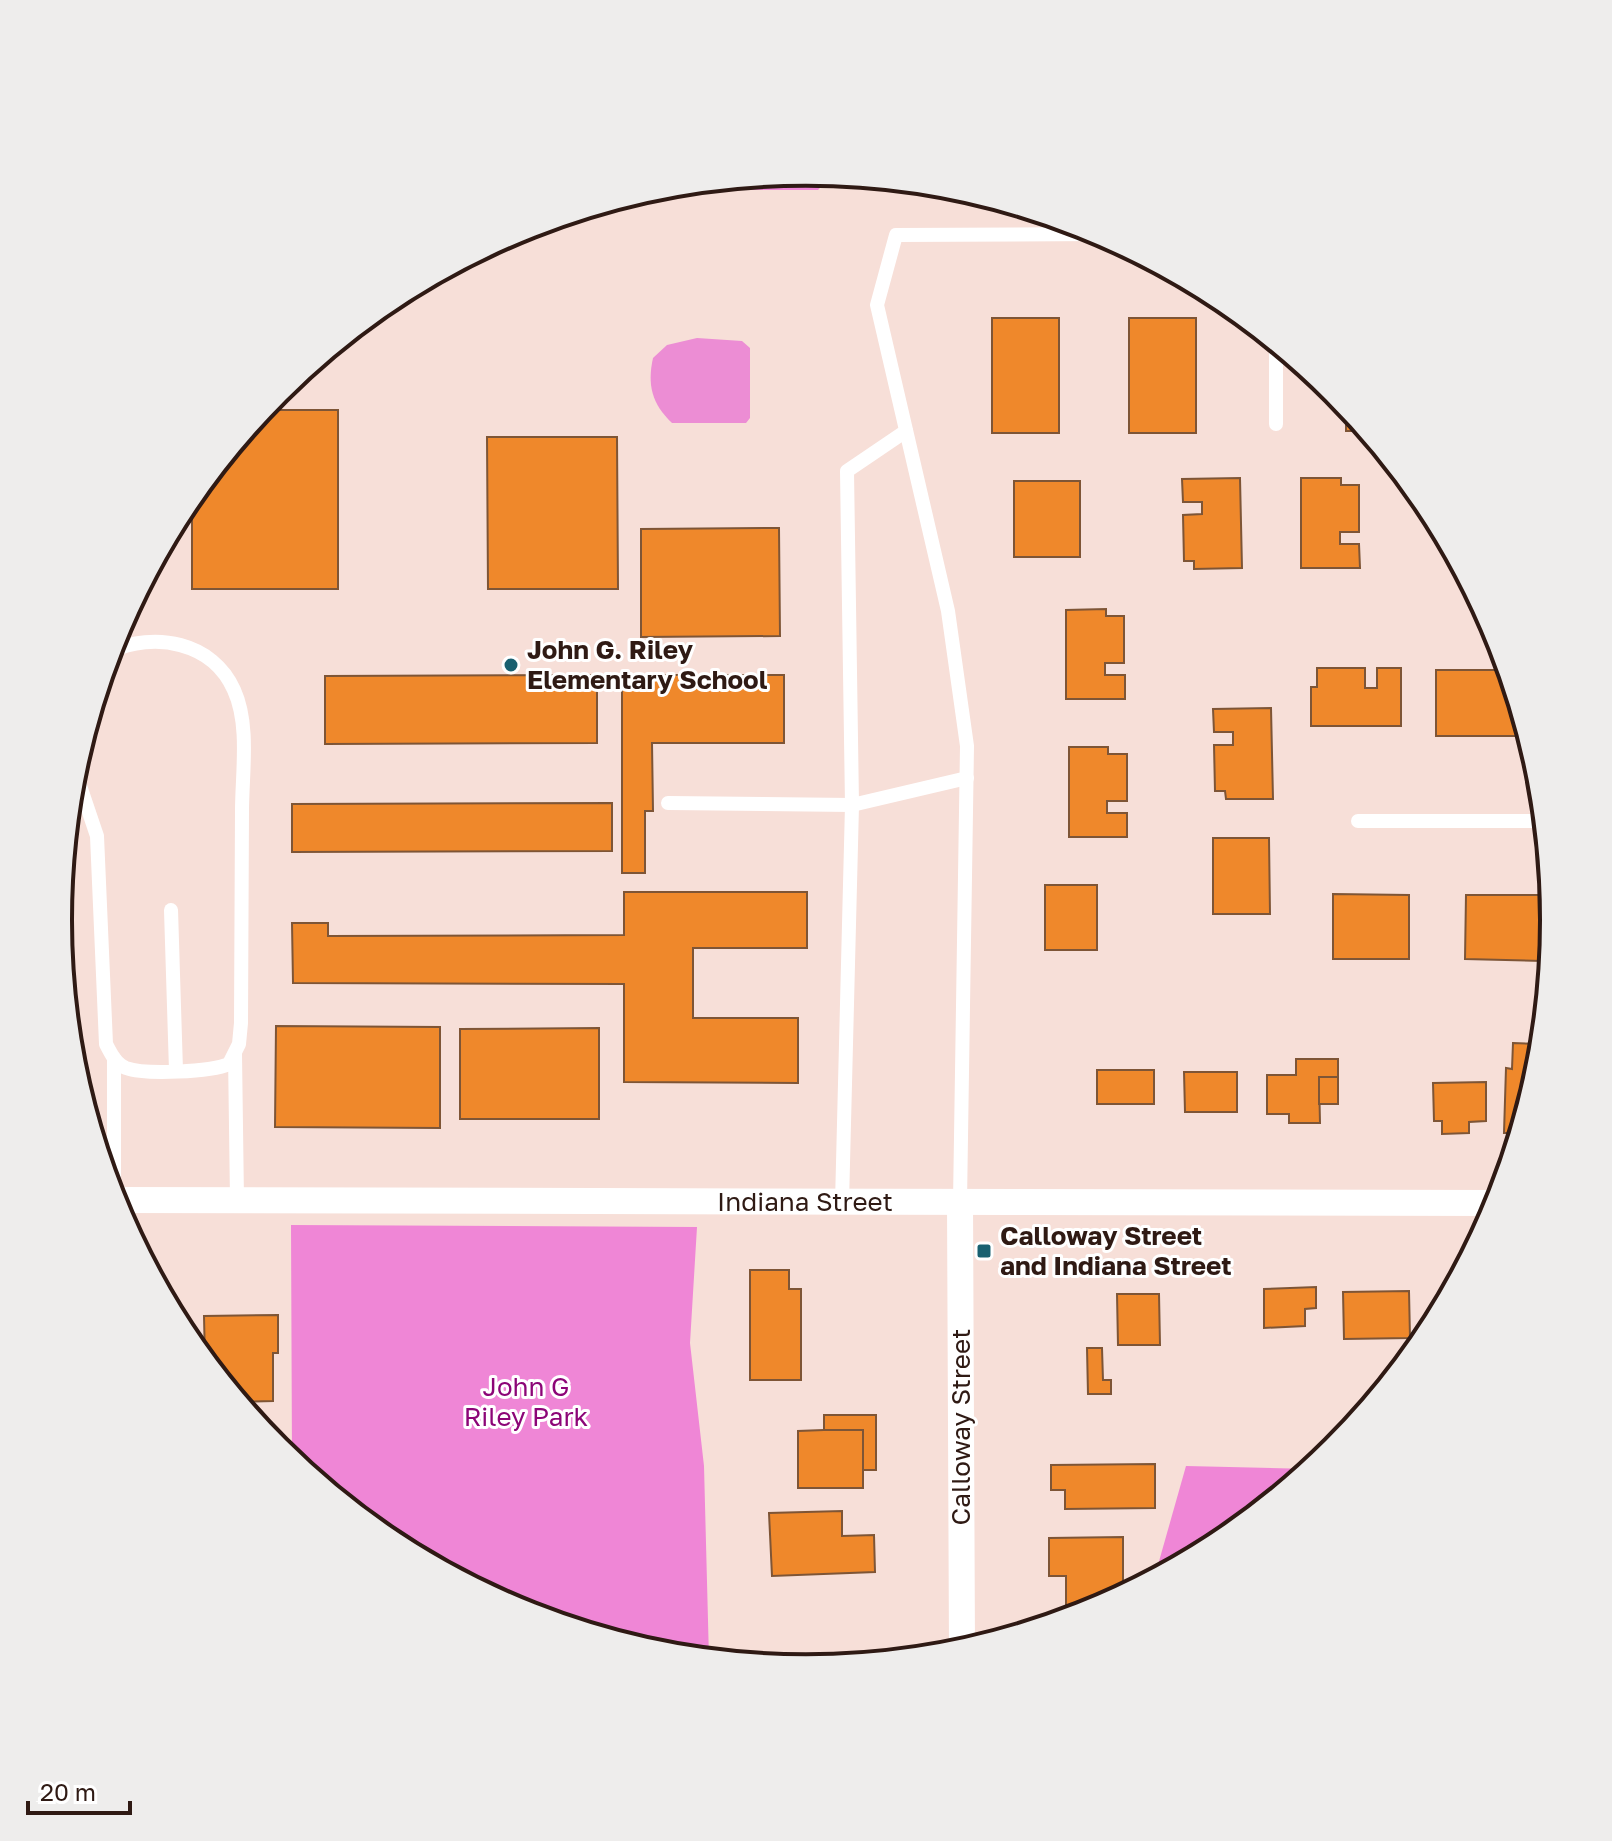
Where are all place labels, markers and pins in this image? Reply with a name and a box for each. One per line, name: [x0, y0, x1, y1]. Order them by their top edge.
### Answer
place label: John G. Riley Elementary School: [527, 634, 768, 695]
marker: John G. Riley Elementary School: [502, 656, 520, 674]
place label: Calloway Street and Indiana Street: [1000, 1220, 1232, 1281]
marker: Calloway Street and Indiana Street: [975, 1242, 993, 1260]

